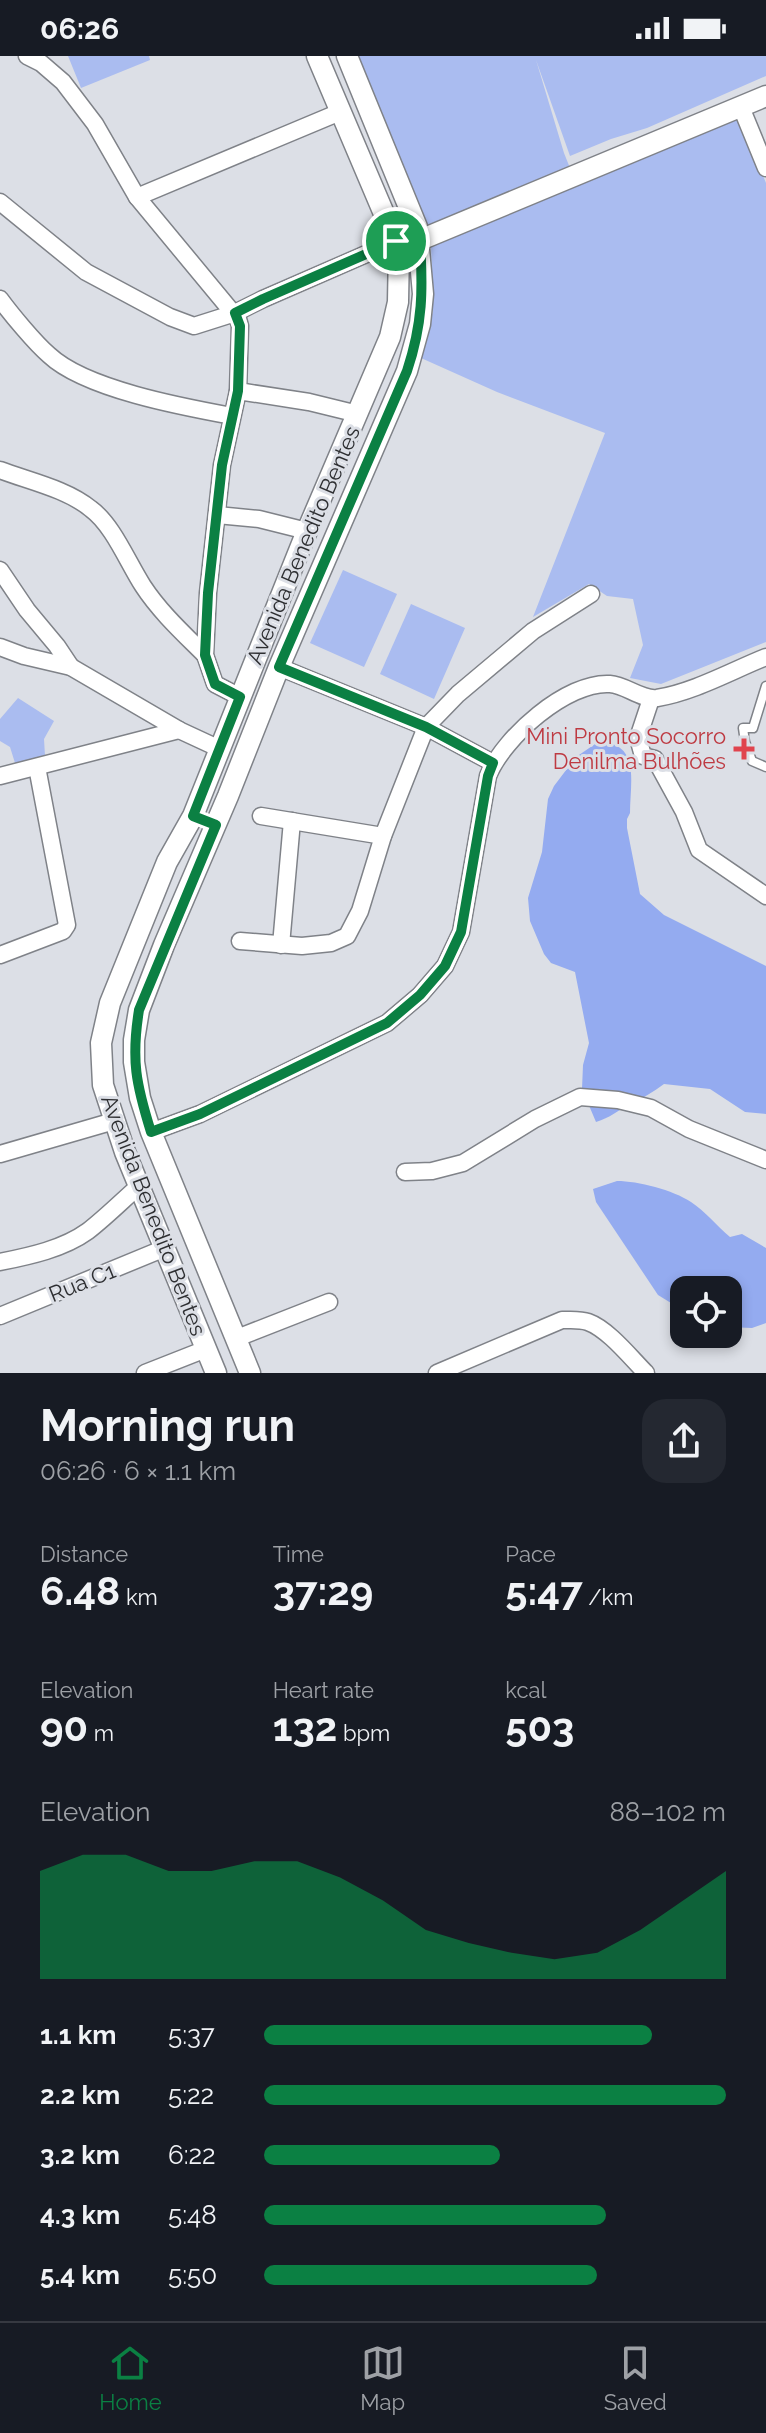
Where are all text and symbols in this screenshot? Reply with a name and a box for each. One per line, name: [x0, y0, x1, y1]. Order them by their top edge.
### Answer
text: 06:26: [40, 11, 119, 46]
pin: [362, 207, 430, 275]
icon: arrive: [374, 219, 418, 263]
street label: Avenida Benedito Bentes: [241, 422, 365, 668]
place label: Mini Pronto Socorro Denilma Bulhões: [526, 723, 726, 774]
marker: Mini Pronto Socorro Denilma Bulhões: [733, 738, 755, 760]
street label: Avenida Benedito Bentes: [96, 1091, 212, 1339]
street label: Rua C1: [45, 1257, 119, 1307]
map controls: [670, 1276, 742, 1348]
button: locate: [670, 1276, 742, 1348]
button: share: [642, 1399, 726, 1483]
text: Morning run: [40, 1400, 295, 1451]
text: 06:26 · 6 × 1.1 km: [40, 1456, 236, 1486]
text: Distance: [40, 1541, 128, 1567]
text: Time: [273, 1541, 324, 1567]
text: Pace: [505, 1541, 556, 1567]
text: 6.48: [40, 1567, 120, 1614]
text: 37:29: [273, 1567, 373, 1614]
text: 5:47: [505, 1567, 583, 1614]
text: km: [120, 1584, 158, 1610]
text: /km: [583, 1584, 633, 1610]
text: Elevation: [40, 1677, 133, 1703]
text: Heart rate: [273, 1677, 374, 1703]
text: kcal: [505, 1677, 546, 1703]
text: 90: [40, 1703, 88, 1750]
text: 132: [273, 1703, 337, 1750]
text: 503: [505, 1703, 574, 1750]
text: m: [88, 1720, 114, 1746]
text: bpm: [337, 1720, 390, 1746]
text: Elevation: [40, 1797, 150, 1827]
text: 88–102 m: [609, 1797, 726, 1827]
text: 1.1 km: [40, 2020, 117, 2050]
text: 5:37: [168, 2020, 215, 2050]
text: 2.2 km: [40, 2080, 120, 2110]
text: 5:22: [168, 2080, 214, 2110]
text: 3.2 km: [40, 2140, 120, 2170]
text: 6:22: [168, 2140, 216, 2170]
text: 4.3 km: [40, 2200, 120, 2230]
text: 5:48: [168, 2200, 217, 2230]
text: 5.4 km: [40, 2260, 120, 2290]
text: 5:50: [168, 2260, 217, 2290]
tab: Home: [99, 2341, 162, 2415]
tab: Map: [360, 2341, 405, 2415]
tab: Saved: [604, 2341, 667, 2415]

